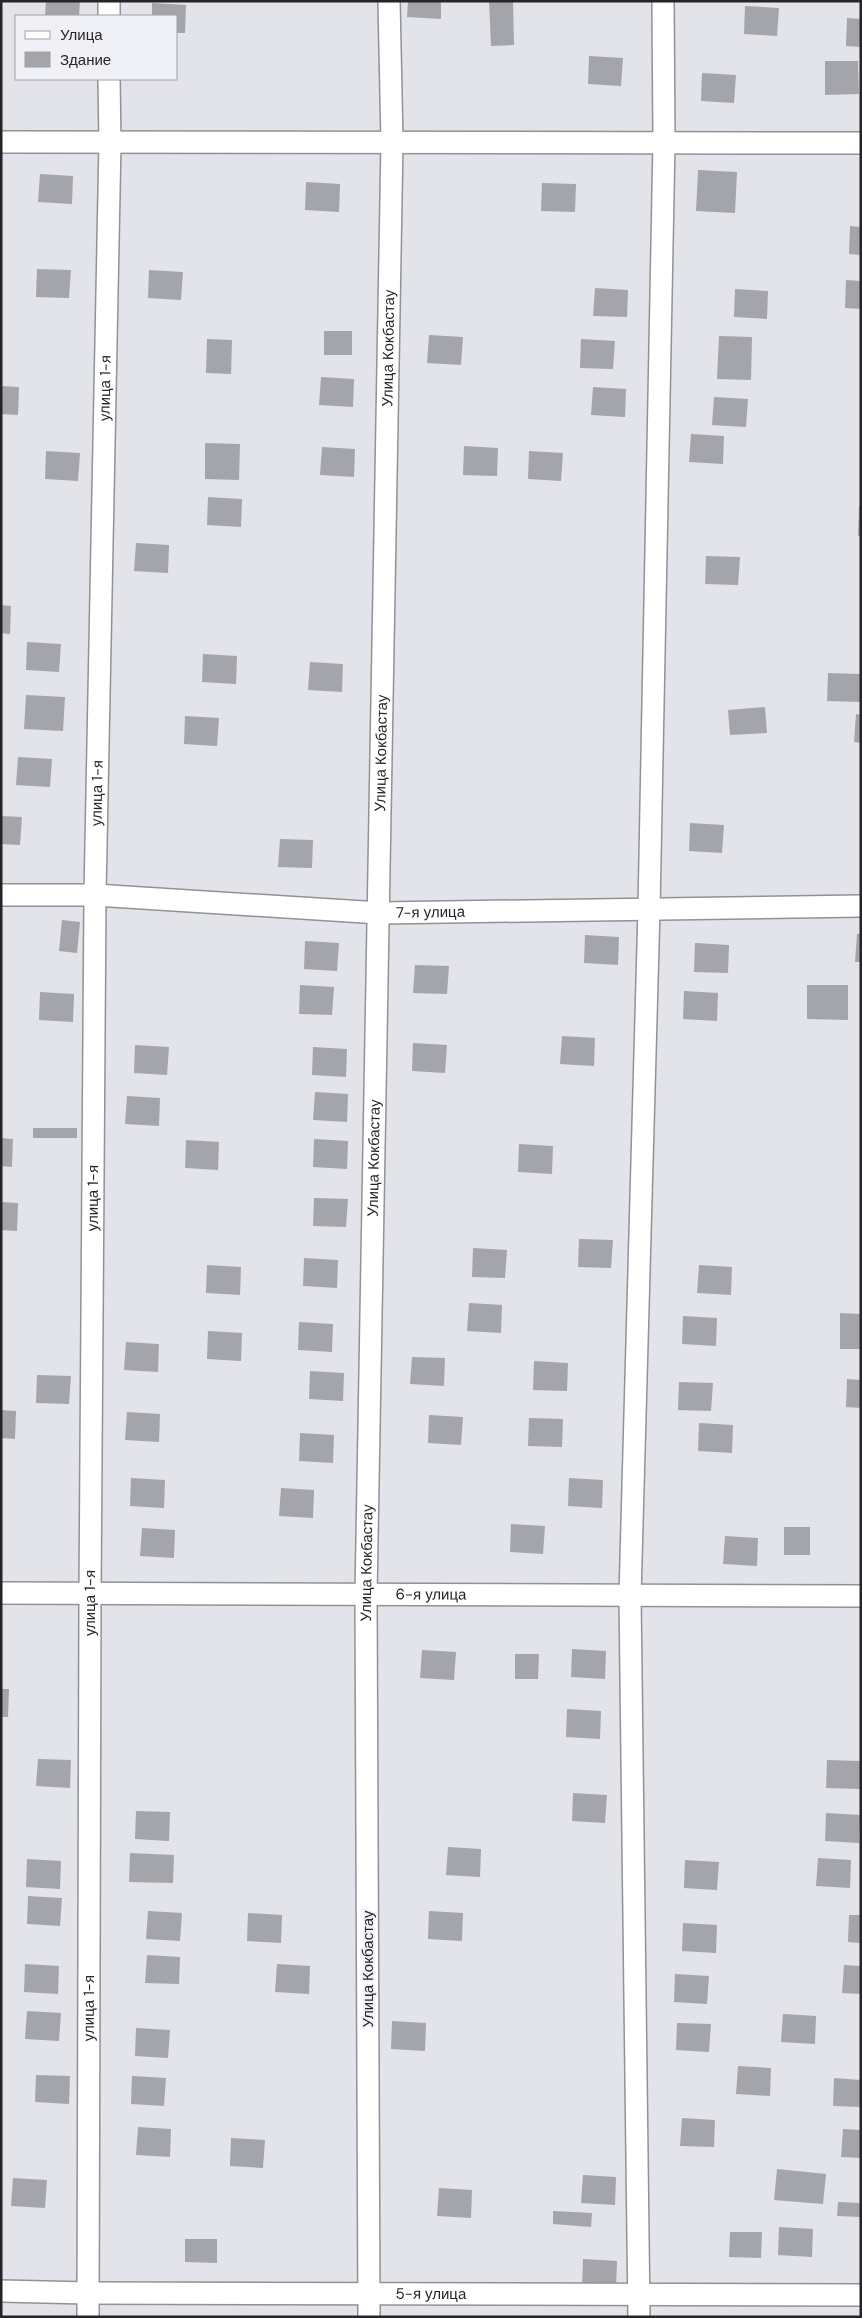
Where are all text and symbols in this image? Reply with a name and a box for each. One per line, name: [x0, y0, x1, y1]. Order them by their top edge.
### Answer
legend: [15, 15, 178, 80]
text: Улица: [60, 25, 103, 45]
text: Здание: [60, 50, 111, 70]
street label: Улица Кокбастау: [377, 289, 399, 407]
street label: улица 1-я: [94, 355, 116, 421]
street label: Улица Кокбастау: [370, 694, 392, 812]
street label: улица 1-я: [86, 760, 108, 826]
street label: 7-я улица: [396, 902, 466, 923]
street label: Улица Кокбастау: [363, 1099, 385, 1217]
street label: улица 1-я: [83, 1165, 103, 1231]
street label: Улица Кокбастау: [356, 1504, 378, 1622]
street label: улица 1-я: [80, 1570, 100, 1636]
street label: 6-я улица: [395, 1584, 467, 1605]
street label: Улица Кокбастау: [358, 1910, 378, 2028]
street label: улица 1-я: [79, 1975, 99, 2041]
street label: 5-я улица: [396, 2284, 467, 2304]

